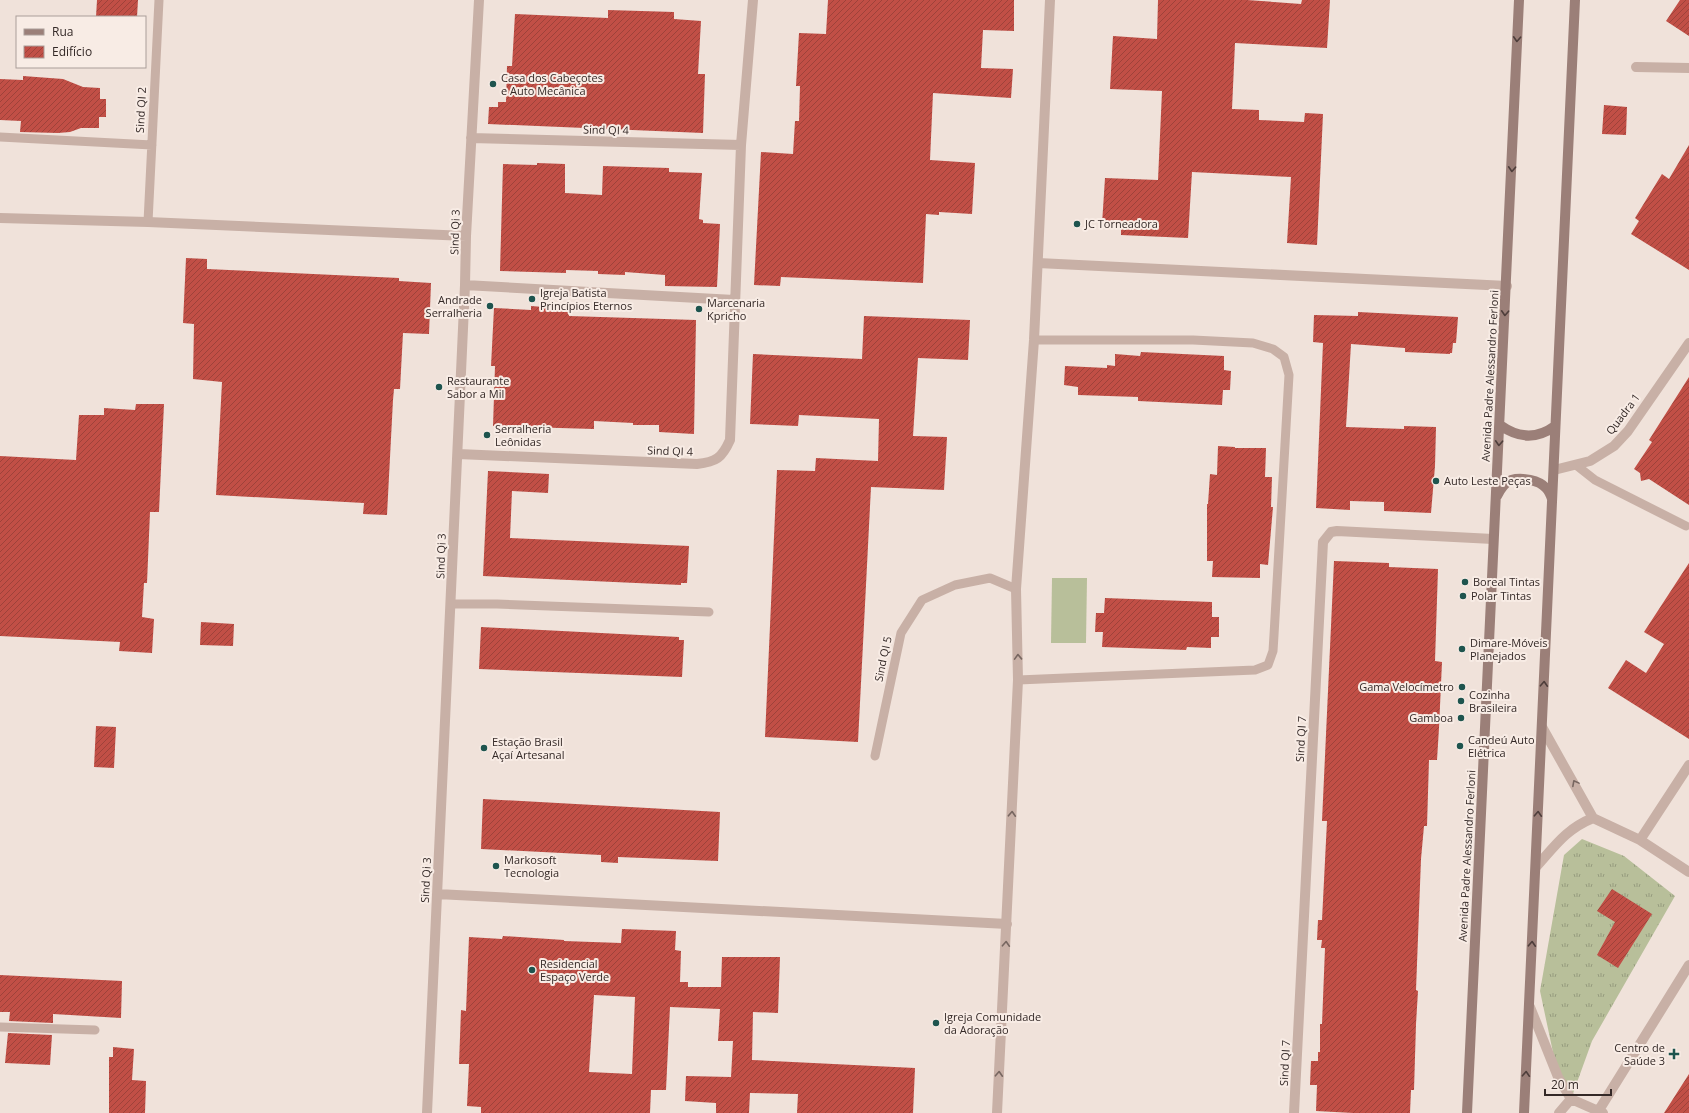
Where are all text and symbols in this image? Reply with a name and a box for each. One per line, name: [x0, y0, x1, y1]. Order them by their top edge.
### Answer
legend: [16, 16, 146, 68]
text: Rua: [52, 23, 73, 40]
one-way arrow: [1513, 36, 1522, 42]
text: Edifício: [52, 43, 92, 60]
place label: Casa dos Cabeçotes e Auto Mecânica: [501, 70, 603, 98]
marker: Casa dos Cabeçotes e Auto Mecânica: [488, 79, 498, 89]
street label: Sind QI 2: [132, 87, 149, 133]
street label: Sind QI 4: [583, 122, 630, 137]
one-way arrow: [1507, 166, 1516, 172]
street label: Sind Qi 3: [446, 209, 463, 255]
place label: JC Torneadora: [1084, 216, 1158, 231]
marker: JC Torneadora: [1072, 219, 1082, 229]
place label: Igreja Batista Princípios Eternos: [540, 285, 632, 313]
street label: Avenida Padre Alessandro Ferloni: [1478, 290, 1501, 462]
place label: Andrade Serralheria: [426, 292, 482, 320]
marker: Igreja Batista Princípios Eternos: [527, 294, 537, 304]
place label: Marcenaria Kpricho: [707, 295, 765, 323]
marker: Andrade Serralheria: [485, 301, 495, 311]
marker: Marcenaria Kpricho: [694, 304, 704, 314]
one-way arrow: [1501, 310, 1510, 316]
place label: Restaurante Sabor a Mil: [447, 373, 509, 401]
marker: Restaurante Sabor a Mil: [434, 382, 444, 392]
street label: Quadra 1: [1602, 390, 1643, 437]
place label: Serralheria Leônidas: [495, 421, 551, 449]
marker: Serralheria Leônidas: [482, 430, 492, 440]
one-way arrow: [1495, 440, 1503, 446]
street label: Sind QI 4: [647, 442, 694, 459]
place label: Auto Leste Peças: [1444, 473, 1531, 488]
marker: Auto Leste Peças: [1431, 476, 1441, 486]
street label: Sind Qi 3: [432, 533, 449, 579]
place label: Boreal Tintas: [1473, 574, 1540, 589]
marker: Boreal Tintas: [1460, 577, 1470, 587]
place label: Polar Tintas: [1471, 588, 1531, 603]
marker: Polar Tintas: [1458, 591, 1468, 601]
street label: Sind QI 5: [870, 635, 895, 683]
place label: Dimare-Móveis Planejados: [1470, 635, 1547, 663]
marker: Dimare-Móveis Planejados: [1457, 644, 1467, 654]
one-way arrow: [1013, 654, 1022, 660]
place label: Gama Velocímetro: [1359, 679, 1454, 694]
one-way arrow: [1540, 681, 1548, 687]
marker: Gama Velocímetro: [1457, 682, 1467, 692]
place label: Cozinha Brasileira: [1469, 687, 1517, 715]
marker: Cozinha Brasileira: [1456, 696, 1466, 706]
place label: Gamboa: [1409, 710, 1453, 725]
marker: Gamboa: [1456, 713, 1466, 723]
street label: Sind QI 7: [1292, 716, 1309, 762]
place label: Candeú Auto Elétrica: [1468, 732, 1535, 760]
place label: Estação Brasil Açaí Artesanal: [492, 734, 565, 762]
marker: Candeú Auto Elétrica: [1455, 741, 1465, 751]
marker: Estação Brasil Açaí Artesanal: [479, 743, 489, 753]
street label: Avenida Padre Alessandro Ferloni: [1455, 770, 1478, 942]
one-way arrow: [1572, 780, 1580, 788]
one-way arrow: [1007, 811, 1016, 817]
one-way arrow: [1534, 811, 1543, 817]
place label: Markosoft Tecnologia: [504, 852, 559, 880]
street label: Sind Qi 3: [417, 857, 434, 903]
marker: Markosoft Tecnologia: [491, 861, 501, 871]
one-way arrow: [1001, 941, 1010, 947]
one-way arrow: [1528, 941, 1537, 947]
place label: Residencial Espaço Verde: [540, 956, 609, 984]
marker: Residencial Espaço Verde: [527, 965, 537, 975]
place label: Igreja Comunidade da Adoração: [944, 1009, 1041, 1037]
marker: Igreja Comunidade da Adoração: [931, 1018, 941, 1028]
street label: Sind QI 7: [1276, 1040, 1293, 1086]
place label: Centro de Saúde 3: [1614, 1040, 1665, 1068]
marker: Centro de Saúde 3: [1668, 1048, 1680, 1060]
one-way arrow: [995, 1071, 1003, 1077]
one-way arrow: [1522, 1071, 1530, 1077]
scale bar: [1545, 1071, 1611, 1097]
text: 20 m: [1551, 1076, 1579, 1093]

